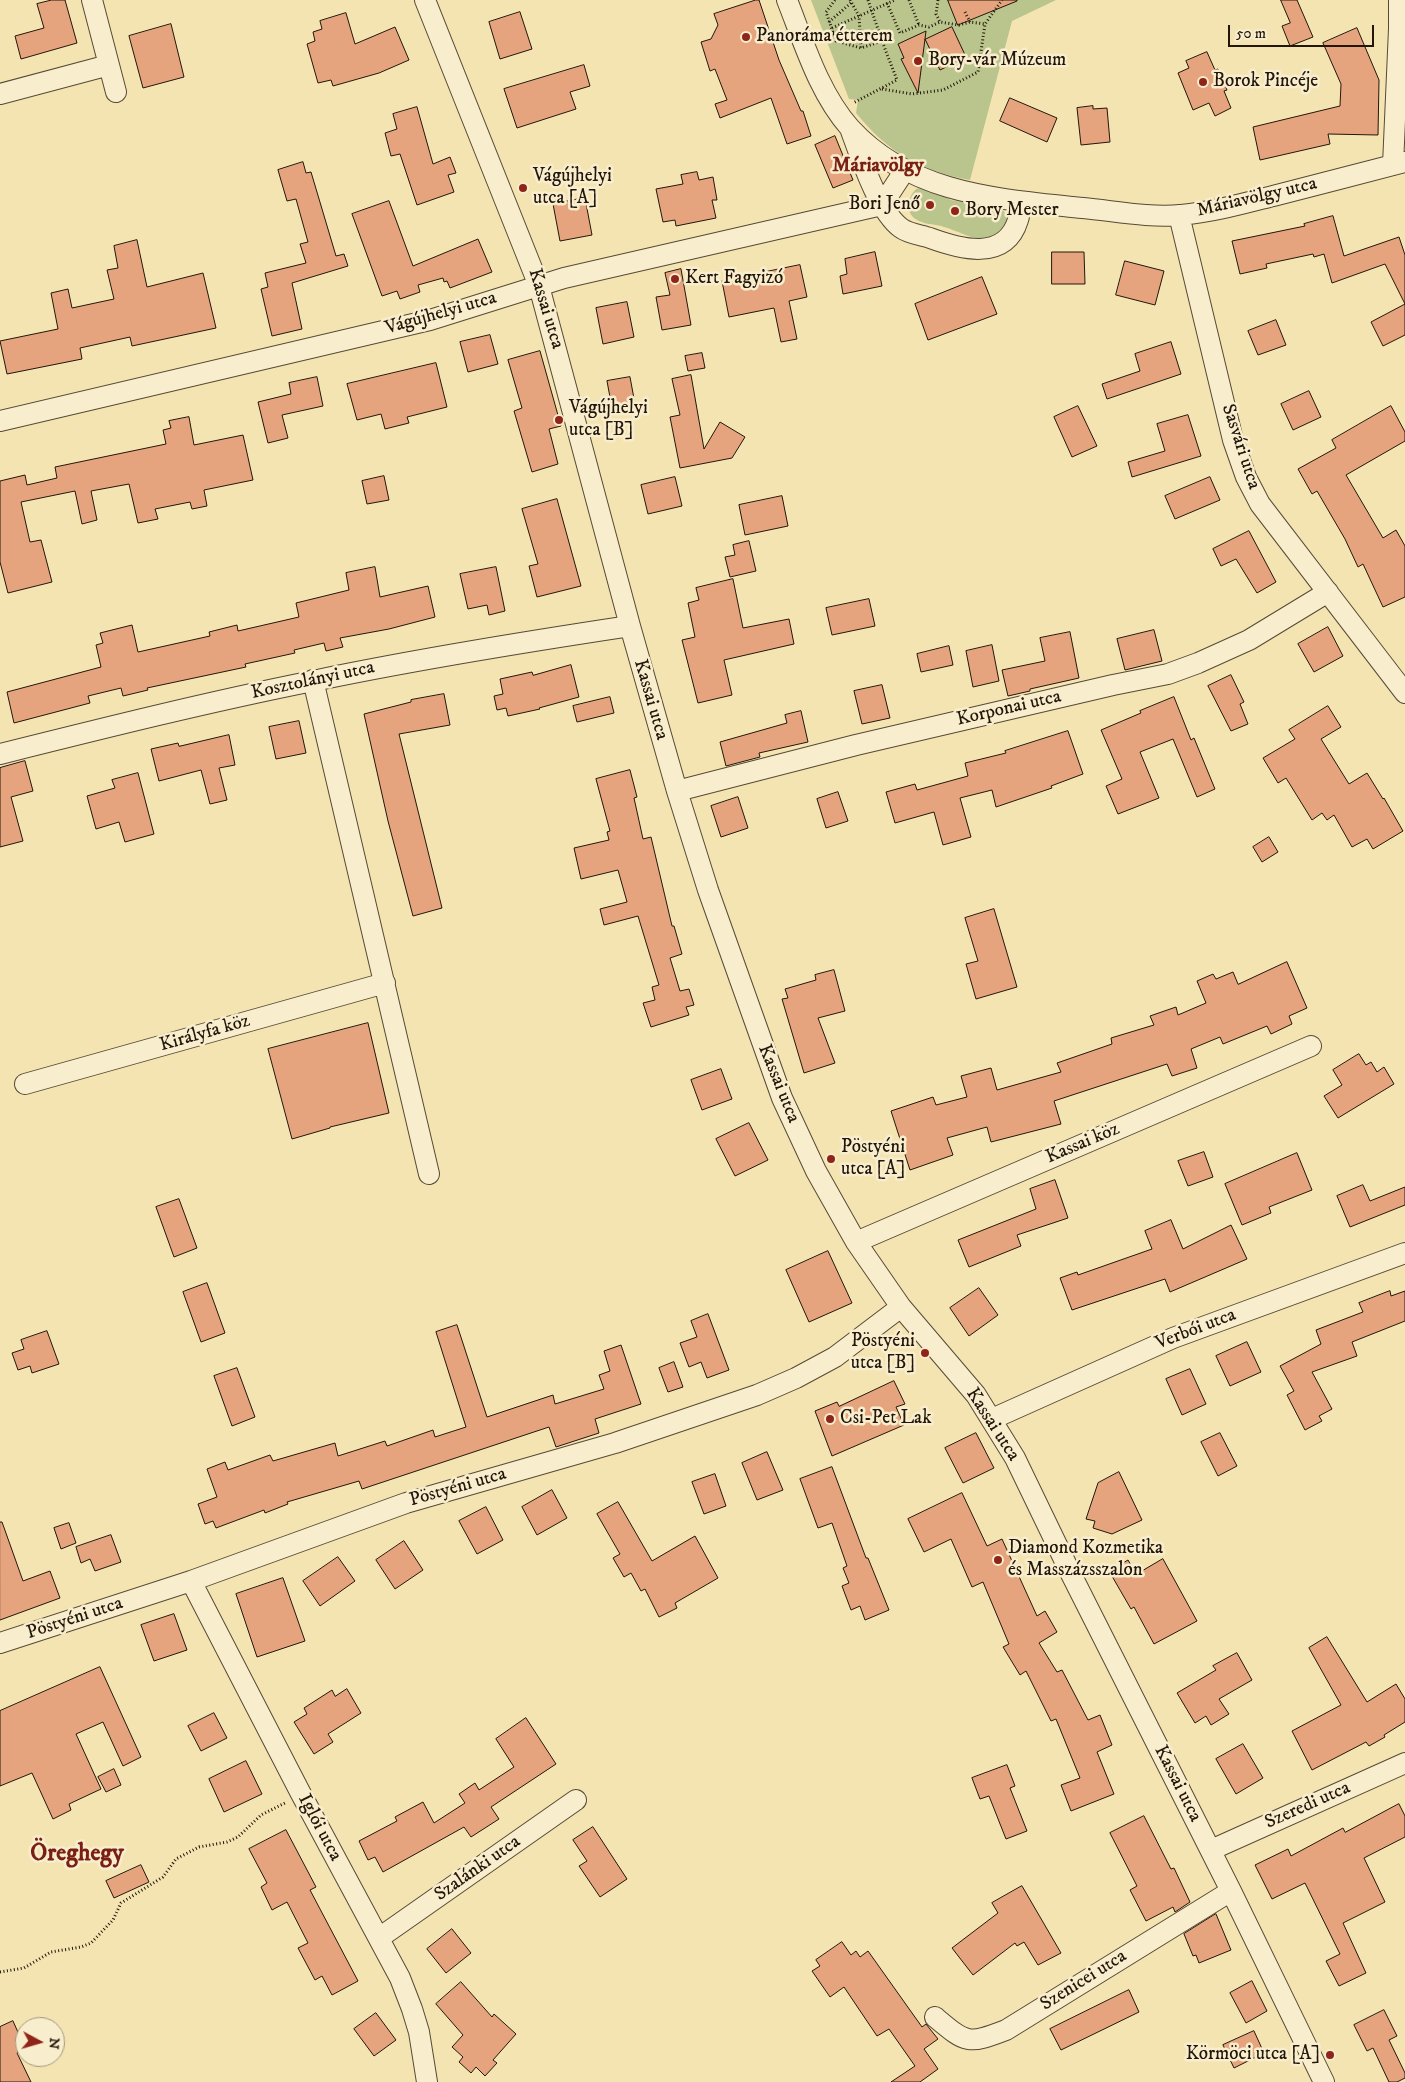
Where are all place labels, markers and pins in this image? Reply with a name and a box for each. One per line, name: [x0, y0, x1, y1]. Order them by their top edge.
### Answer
place label: Panoráma étterem: [756, 26, 893, 48]
marker: Panoráma étterem: [740, 31, 752, 43]
place label: Bory-vár Múzeum: [928, 50, 1066, 72]
marker: Bory-vár Múzeum: [912, 55, 924, 67]
place label: Borok Pincéje: [1213, 71, 1318, 93]
marker: Borok Pincéje: [1197, 76, 1209, 88]
place label: Vágújhelyi utca [A]: [533, 166, 612, 210]
marker: Vágújhelyi utca [A]: [517, 182, 529, 194]
place label: Bori Jenő: [849, 194, 920, 216]
marker: Bori Jenő: [924, 199, 936, 211]
place label: Bory Mester: [965, 200, 1059, 222]
marker: Bory Mester: [949, 205, 961, 217]
place label: Kert Fagyizó: [685, 268, 783, 290]
marker: Kert Fagyizó: [669, 273, 681, 285]
place label: Vágújhelyi utca [B]: [569, 398, 648, 442]
marker: Vágújhelyi utca [B]: [553, 414, 565, 426]
place label: Pöstyéni utca [A]: [841, 1137, 905, 1181]
marker: Pöstyéni utca [A]: [825, 1153, 837, 1165]
place label: Pöstyéni utca [B]: [851, 1331, 915, 1375]
marker: Pöstyéni utca [B]: [919, 1347, 931, 1359]
place label: Csi-Pet Lak: [840, 1408, 932, 1430]
marker: Csi-Pet Lak: [824, 1413, 836, 1425]
place label: Diamond Kozmetika és Masszázsszalon: [1008, 1538, 1163, 1582]
marker: Diamond Kozmetika és Masszázsszalon: [992, 1554, 1004, 1566]
place label: Körmöci utca [A]: [1186, 2044, 1320, 2066]
marker: Körmöci utca [A]: [1324, 2049, 1336, 2061]

